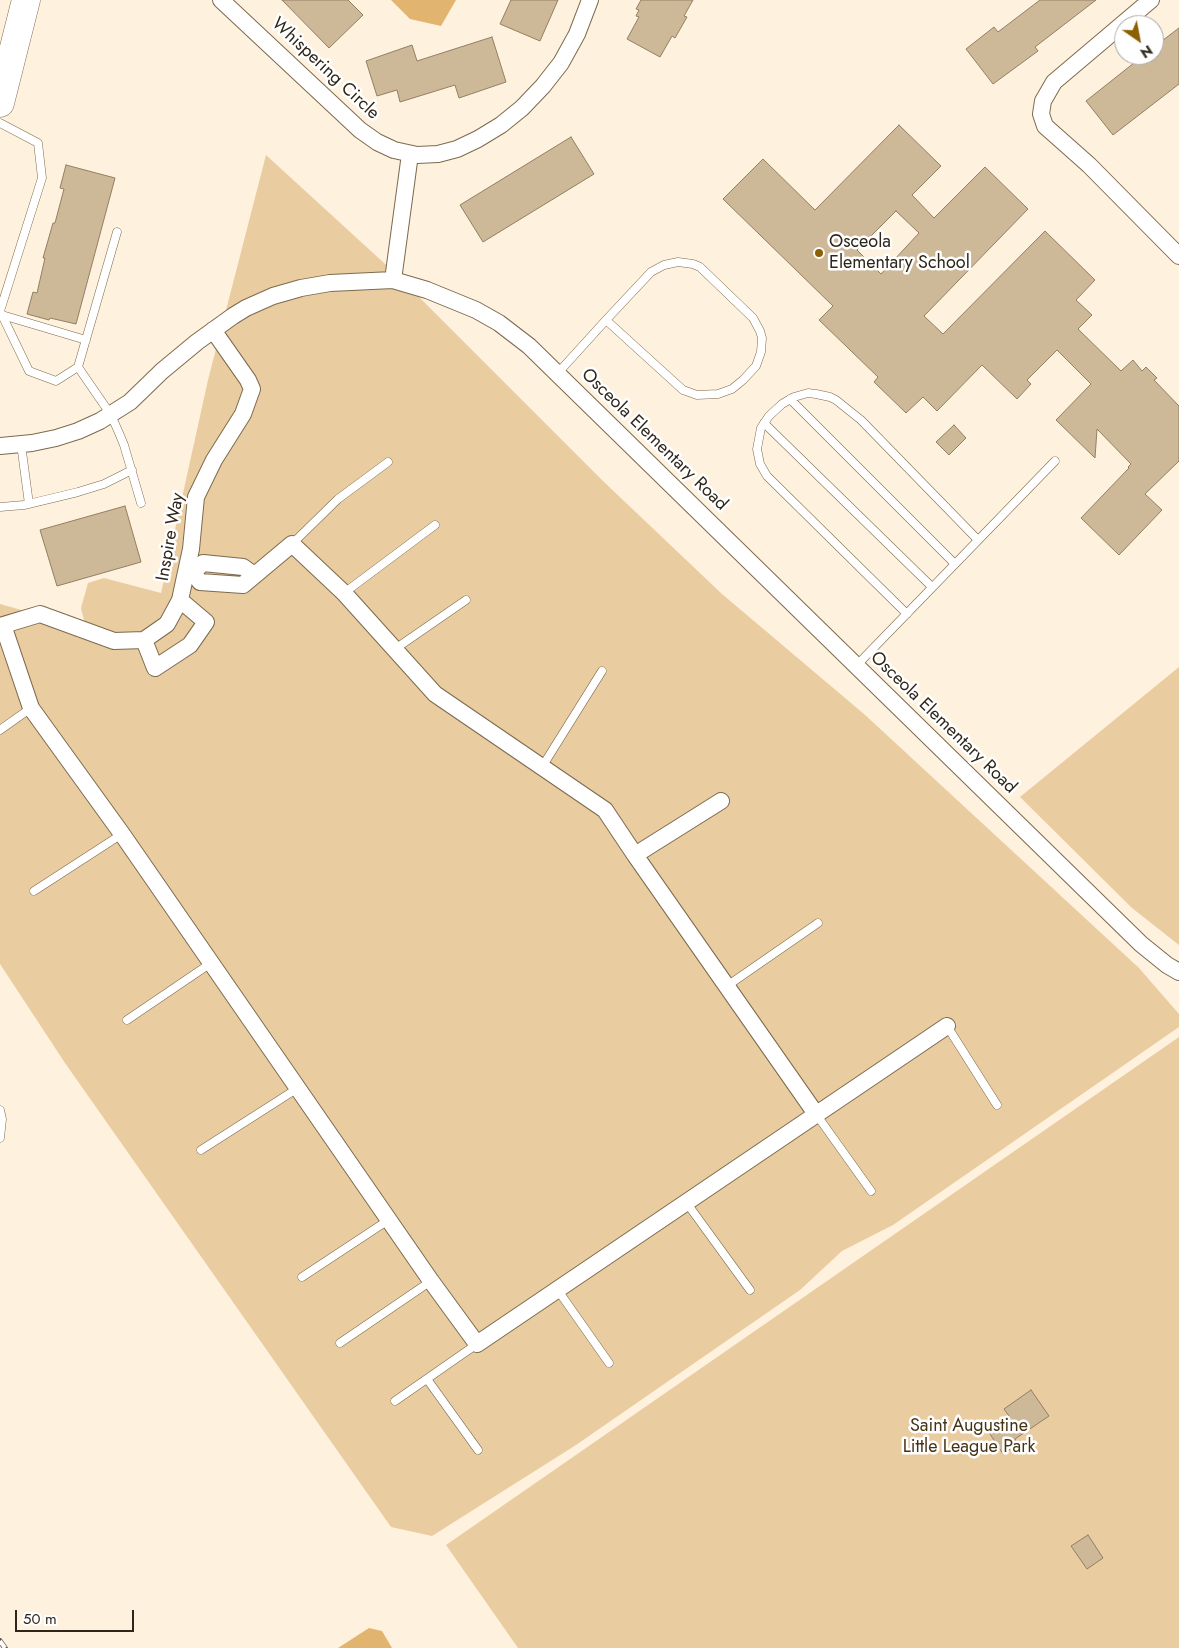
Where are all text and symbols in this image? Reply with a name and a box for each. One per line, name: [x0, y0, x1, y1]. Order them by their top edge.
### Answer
street label: Whispering Circle: [267, 13, 383, 125]
north arrow: [1114, 15, 1164, 65]
text: N: [1137, 40, 1157, 63]
place label: Osceola Elementary School: [829, 232, 970, 274]
marker: Osceola Elementary School: [813, 247, 825, 259]
street label: Osceola Elementary Road: [576, 364, 732, 516]
street label: Inspire Way: [153, 491, 189, 583]
street label: Osceola Elementary Road: [865, 647, 1021, 799]
park label: Saint Augustine Little League Park: [903, 1416, 1035, 1458]
scale bar: [18, 1600, 136, 1632]
text: 50 m: [23, 1608, 57, 1630]

